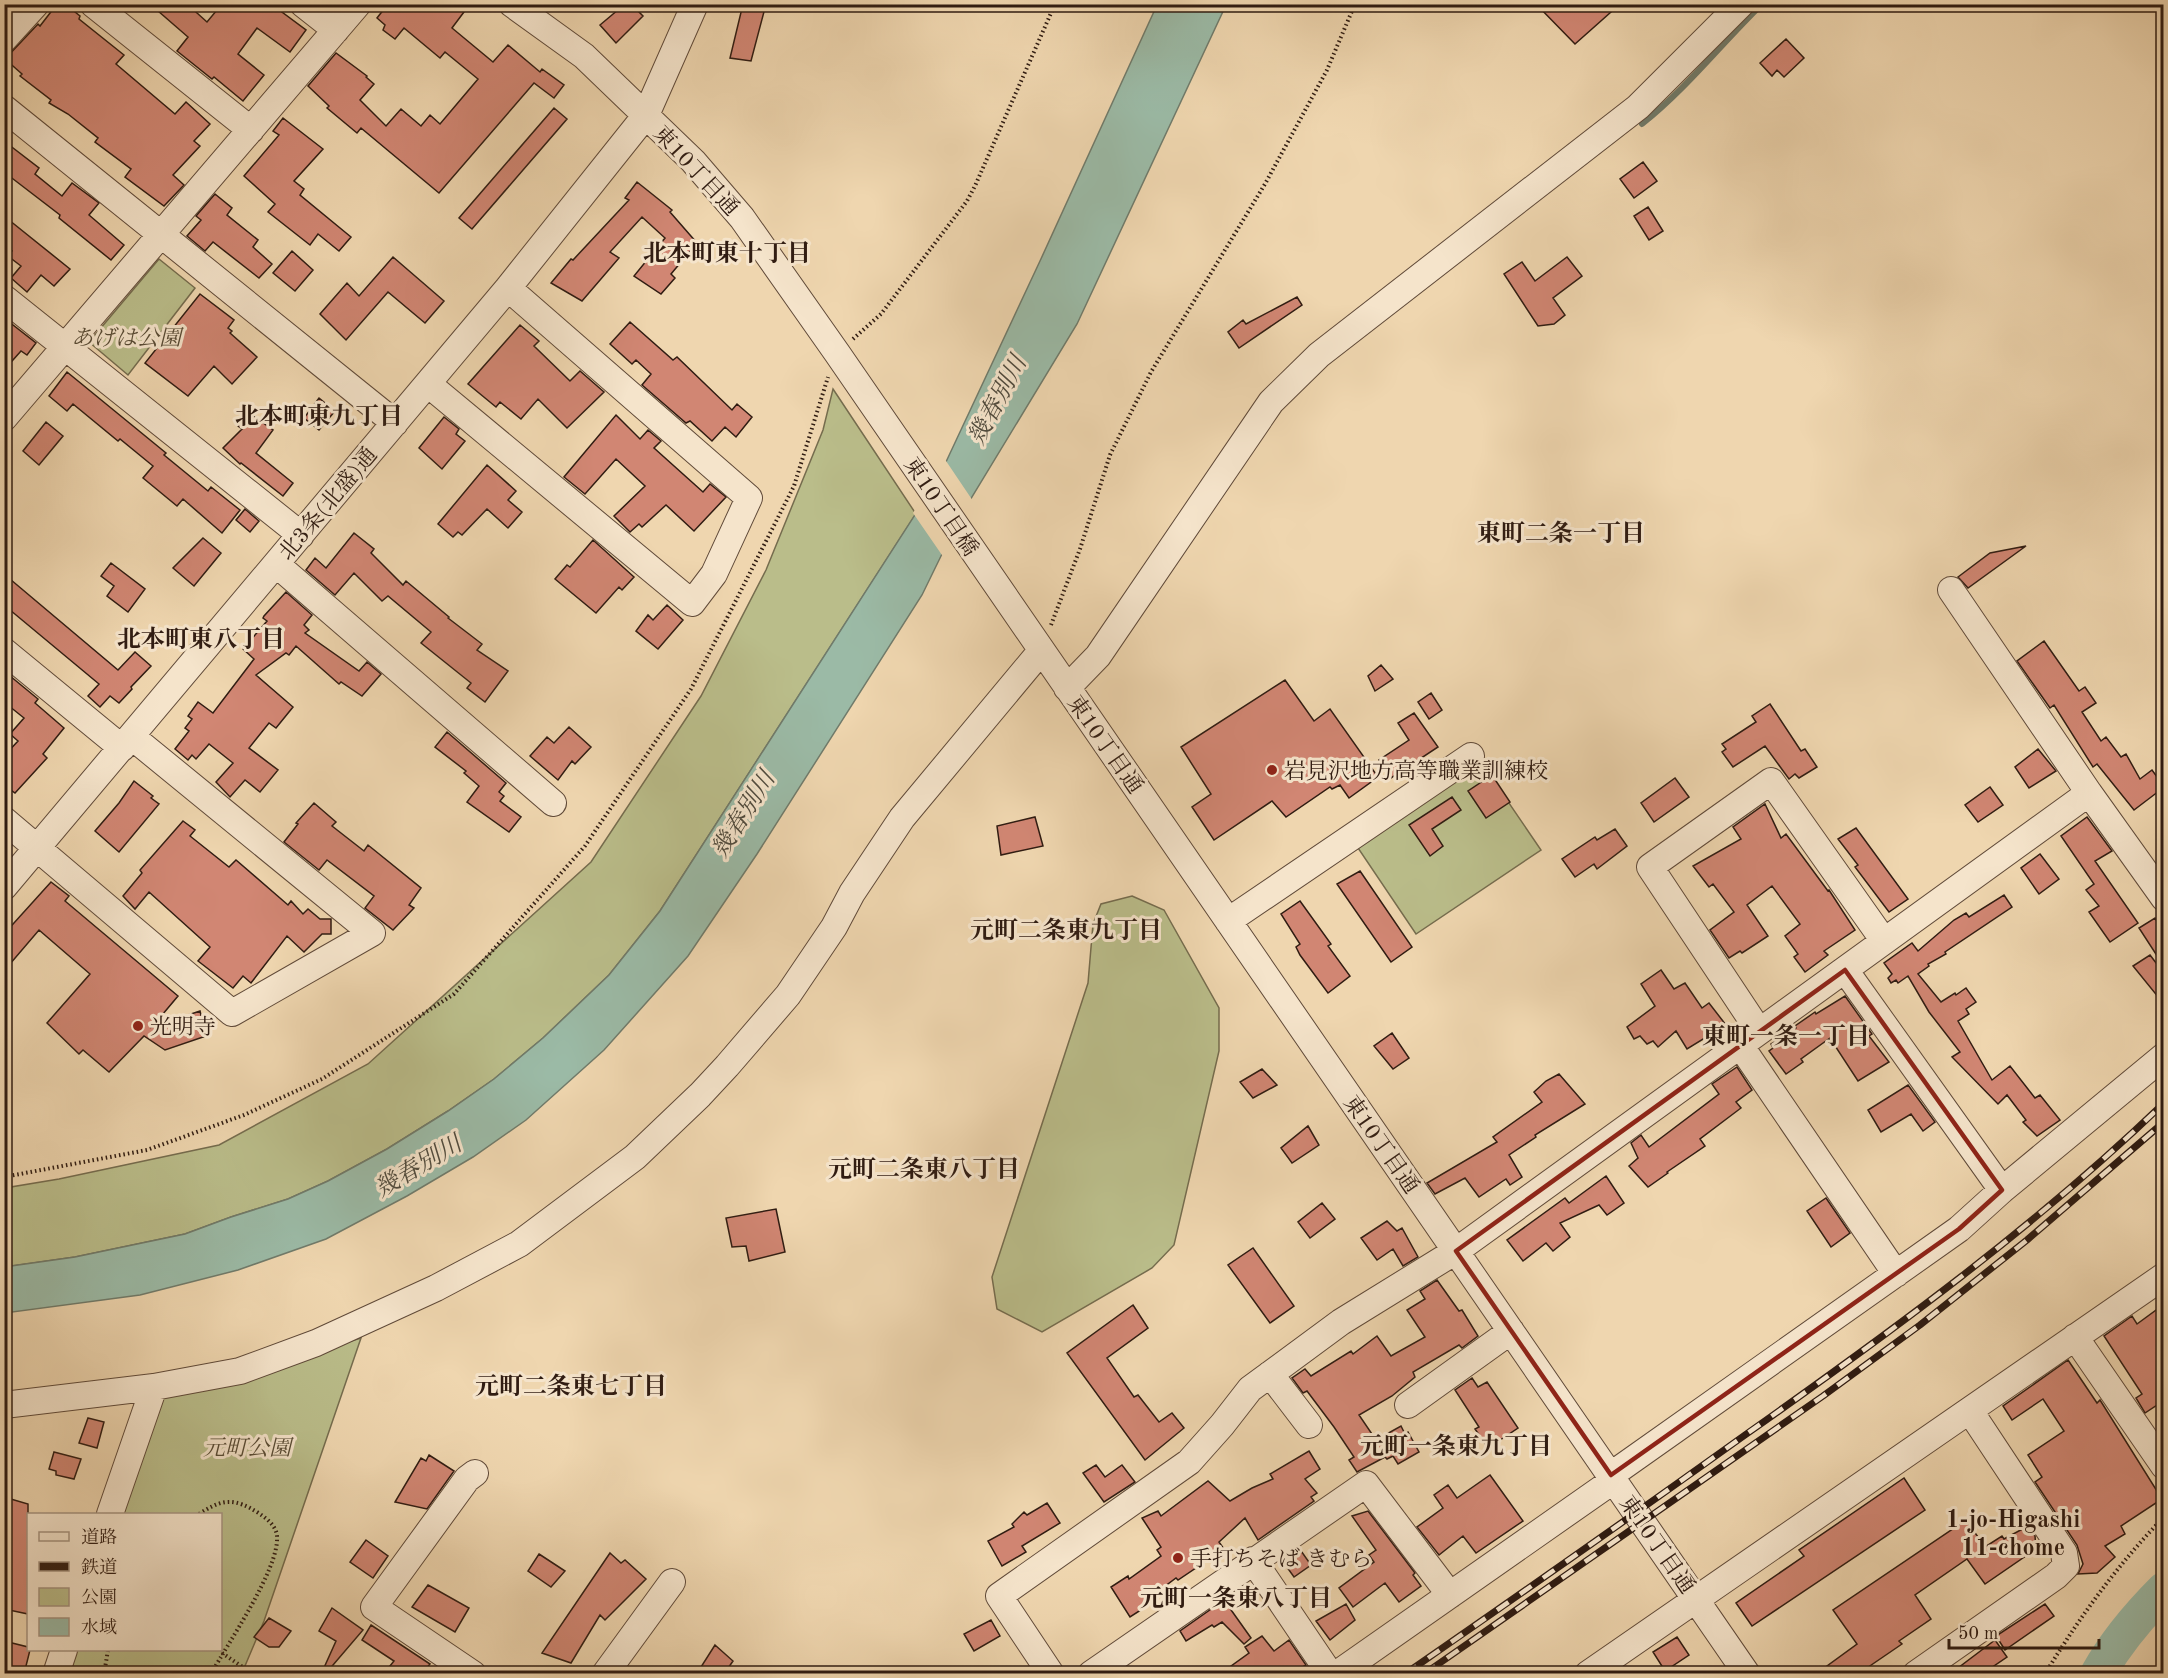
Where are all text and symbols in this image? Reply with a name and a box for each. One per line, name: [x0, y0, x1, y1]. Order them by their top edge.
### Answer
street label: 東10丁目通: [649, 121, 744, 220]
district label: 北本町東十丁目: [643, 240, 811, 267]
park label: あげは公園: [71, 326, 184, 350]
water label: 幾春別川: [963, 349, 1033, 449]
district label: 北本町東九丁目: [235, 403, 403, 430]
street label: 北3条(北盛)通: [274, 443, 382, 565]
street label: 東10丁目橋: [899, 453, 983, 560]
district label: 東町二条一丁目: [1477, 520, 1645, 547]
district label: 北本町東八丁目: [117, 626, 285, 653]
street label: 東10丁目通: [1063, 691, 1148, 798]
place label: 岩見沢地方高等職業訓練校: [1284, 759, 1548, 783]
marker: 岩見沢地方高等職業訓練校: [1265, 763, 1279, 777]
water label: 幾春別川: [707, 764, 782, 862]
district label: 元町二条東九丁目: [970, 917, 1162, 944]
place label: 光明寺: [150, 1015, 216, 1039]
marker: 光明寺: [131, 1019, 145, 1033]
district label: 東町一条一丁目: [1702, 1023, 1870, 1050]
street label: 東10丁目通: [1339, 1091, 1424, 1198]
water label: 幾春別川: [370, 1129, 469, 1203]
district label: 元町二条東八丁目: [828, 1156, 1020, 1183]
district label: 元町二条東七丁目: [475, 1373, 667, 1400]
district label: 元町一条東九丁目: [1360, 1433, 1552, 1460]
park label: 元町公園: [203, 1436, 294, 1460]
street label: 東10丁目通: [1615, 1491, 1700, 1598]
district label: 1-jo-Higashi 11-chome: [1946, 1509, 2080, 1561]
legend: [27, 1513, 222, 1651]
text: 道路: [81, 1527, 117, 1547]
place label: 手打ちそば きむら: [1190, 1547, 1372, 1571]
marker: 手打ちそば きむら: [1171, 1551, 1185, 1565]
text: 鉄道: [81, 1557, 117, 1577]
district label: 元町一条東八丁目: [1140, 1585, 1332, 1612]
text: 公園: [81, 1588, 117, 1607]
scale bar: [1949, 1612, 2099, 1650]
text: 水域: [81, 1617, 117, 1637]
text: 50 m: [1958, 1625, 1998, 1643]

